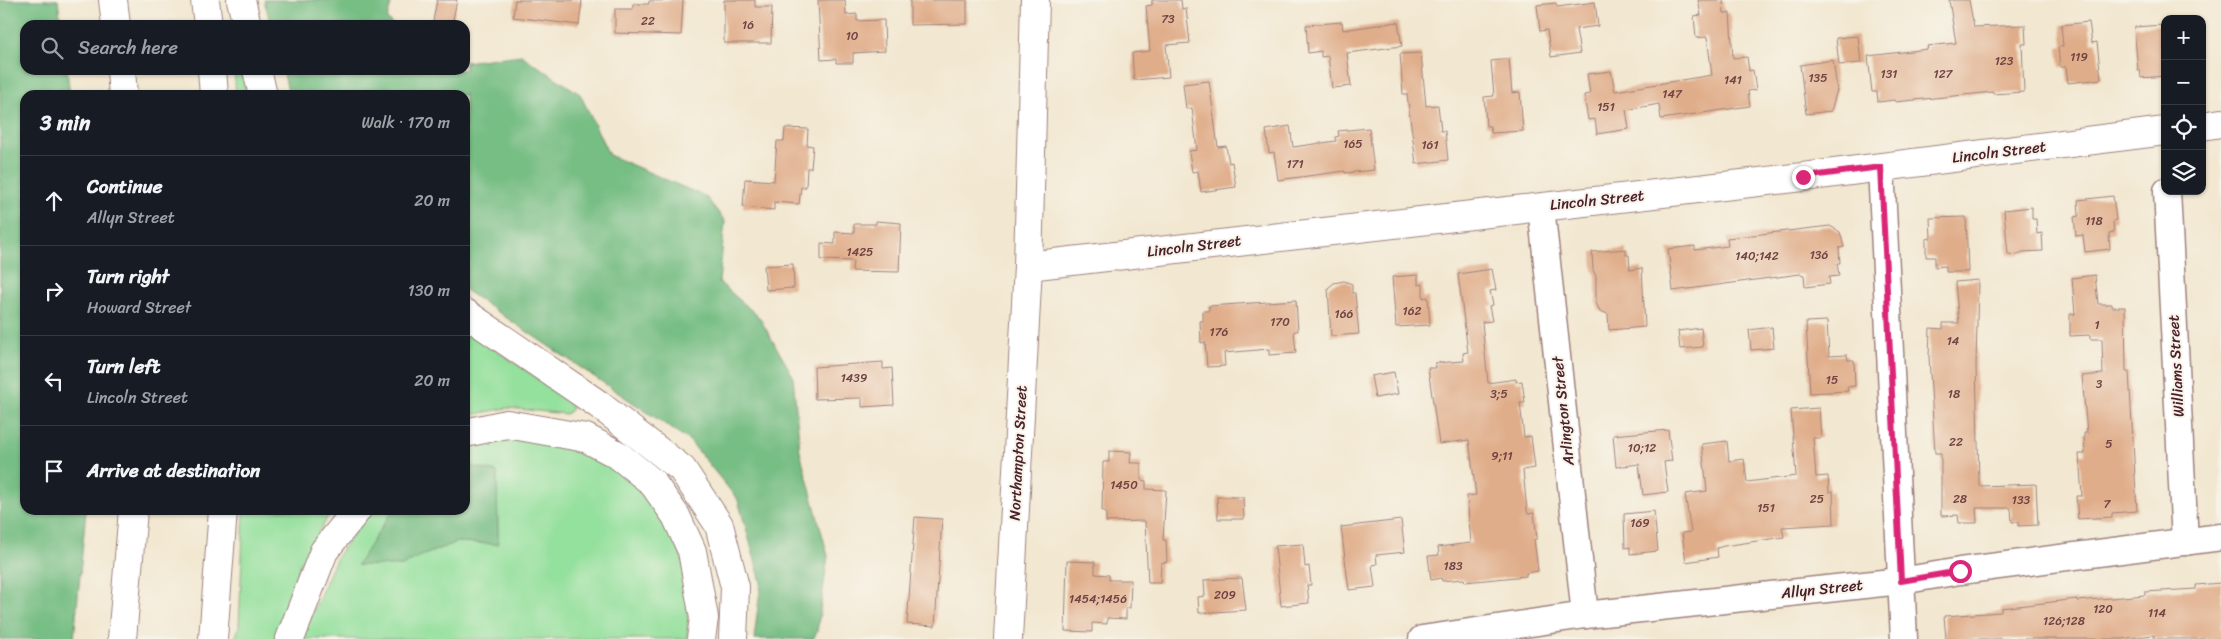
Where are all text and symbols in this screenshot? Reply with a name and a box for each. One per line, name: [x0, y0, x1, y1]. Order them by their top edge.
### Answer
house number: 73: [1161, 8, 1175, 30]
house number: 22: [641, 10, 655, 32]
house number: 16: [742, 14, 754, 36]
map controls: [2161, 15, 2206, 195]
button: +: [2161, 15, 2206, 60]
search box: [20, 20, 470, 75]
house number: 10: [846, 25, 859, 47]
text: Search here: [78, 31, 178, 64]
icon: search: [38, 34, 66, 62]
house number: 119: [2070, 46, 2088, 68]
house number: 123: [1995, 50, 2014, 72]
button: −: [2161, 60, 2206, 105]
house number: 131: [1881, 63, 1897, 85]
house number: 127: [1934, 63, 1954, 85]
house number: 135: [1808, 67, 1828, 89]
house number: 141: [1724, 69, 1742, 91]
house number: 147: [1662, 83, 1683, 105]
house number: 151: [1597, 96, 1615, 118]
text: 3 min: [40, 104, 90, 142]
button: locate: [2161, 105, 2206, 150]
text: Walk · 170 m: [361, 108, 450, 137]
house number: 165: [1343, 133, 1363, 155]
street label: Lincoln Street: [1950, 133, 2048, 171]
house number: 161: [1421, 134, 1439, 156]
button: layers: [2161, 150, 2206, 195]
house number: 171: [1286, 153, 1304, 175]
route end: [1792, 166, 1815, 189]
text: Continue: [87, 170, 163, 203]
street label: Lincoln Street: [1549, 182, 1646, 218]
text: 20 m: [414, 186, 450, 215]
icon: ahead: [40, 187, 68, 215]
text: Allyn Street: [87, 203, 175, 232]
house number: 118: [2085, 210, 2103, 232]
street label: Lincoln Street: [1145, 227, 1243, 265]
house number: 1425: [847, 241, 873, 263]
house number: 136: [1810, 244, 1828, 266]
house number: 140;142: [1735, 245, 1779, 267]
text: Turn right: [87, 260, 169, 293]
text: 130 m: [408, 276, 450, 305]
icon: right: [40, 277, 68, 305]
text: Howard Street: [87, 293, 191, 322]
house number: 162: [1403, 300, 1422, 322]
house number: 166: [1335, 303, 1354, 325]
house number: 170: [1270, 311, 1290, 333]
house number: 1: [2094, 314, 2100, 336]
street label: Williams Street: [2160, 314, 2192, 418]
house number: 176: [1210, 321, 1229, 343]
house number: 14: [1947, 330, 1960, 352]
text: Turn left: [87, 350, 160, 383]
street label: Arlington Street: [1544, 354, 1582, 468]
text: 20 m: [414, 366, 450, 395]
icon: left: [40, 367, 68, 395]
house number: 1439: [841, 367, 867, 389]
house number: 15: [1826, 369, 1838, 391]
house number: 3: [2096, 373, 2103, 395]
text: Lincoln Street: [87, 383, 188, 412]
house number: 3;5: [1490, 383, 1508, 405]
house number: 18: [1948, 383, 1960, 405]
street label: Northampton Street: [1001, 384, 1035, 521]
house number: 22: [1949, 431, 1963, 453]
house number: 5: [2105, 433, 2113, 455]
house number: 10;12: [1628, 437, 1656, 459]
house number: 9;11: [1491, 445, 1513, 467]
text: Arrive at destination: [87, 454, 260, 487]
icon: arrive: [40, 457, 68, 485]
house number: 1450: [1110, 474, 1138, 496]
house number: 25: [1810, 488, 1824, 510]
house number: 28: [1953, 488, 1967, 510]
house number: 133: [2012, 489, 2031, 511]
house number: 7: [2104, 493, 2112, 515]
house number: 151: [1757, 497, 1775, 519]
house number: 169: [1630, 512, 1650, 534]
house number: 183: [1444, 555, 1463, 577]
route start: [1949, 560, 1972, 583]
street label: Allyn Street: [1779, 572, 1865, 606]
house number: 209: [1214, 584, 1236, 606]
house number: 1454;1456: [1069, 588, 1127, 610]
house number: 120: [2093, 598, 2113, 620]
house number: 114: [2148, 602, 2166, 624]
house number: 126;128: [2043, 610, 2085, 632]

